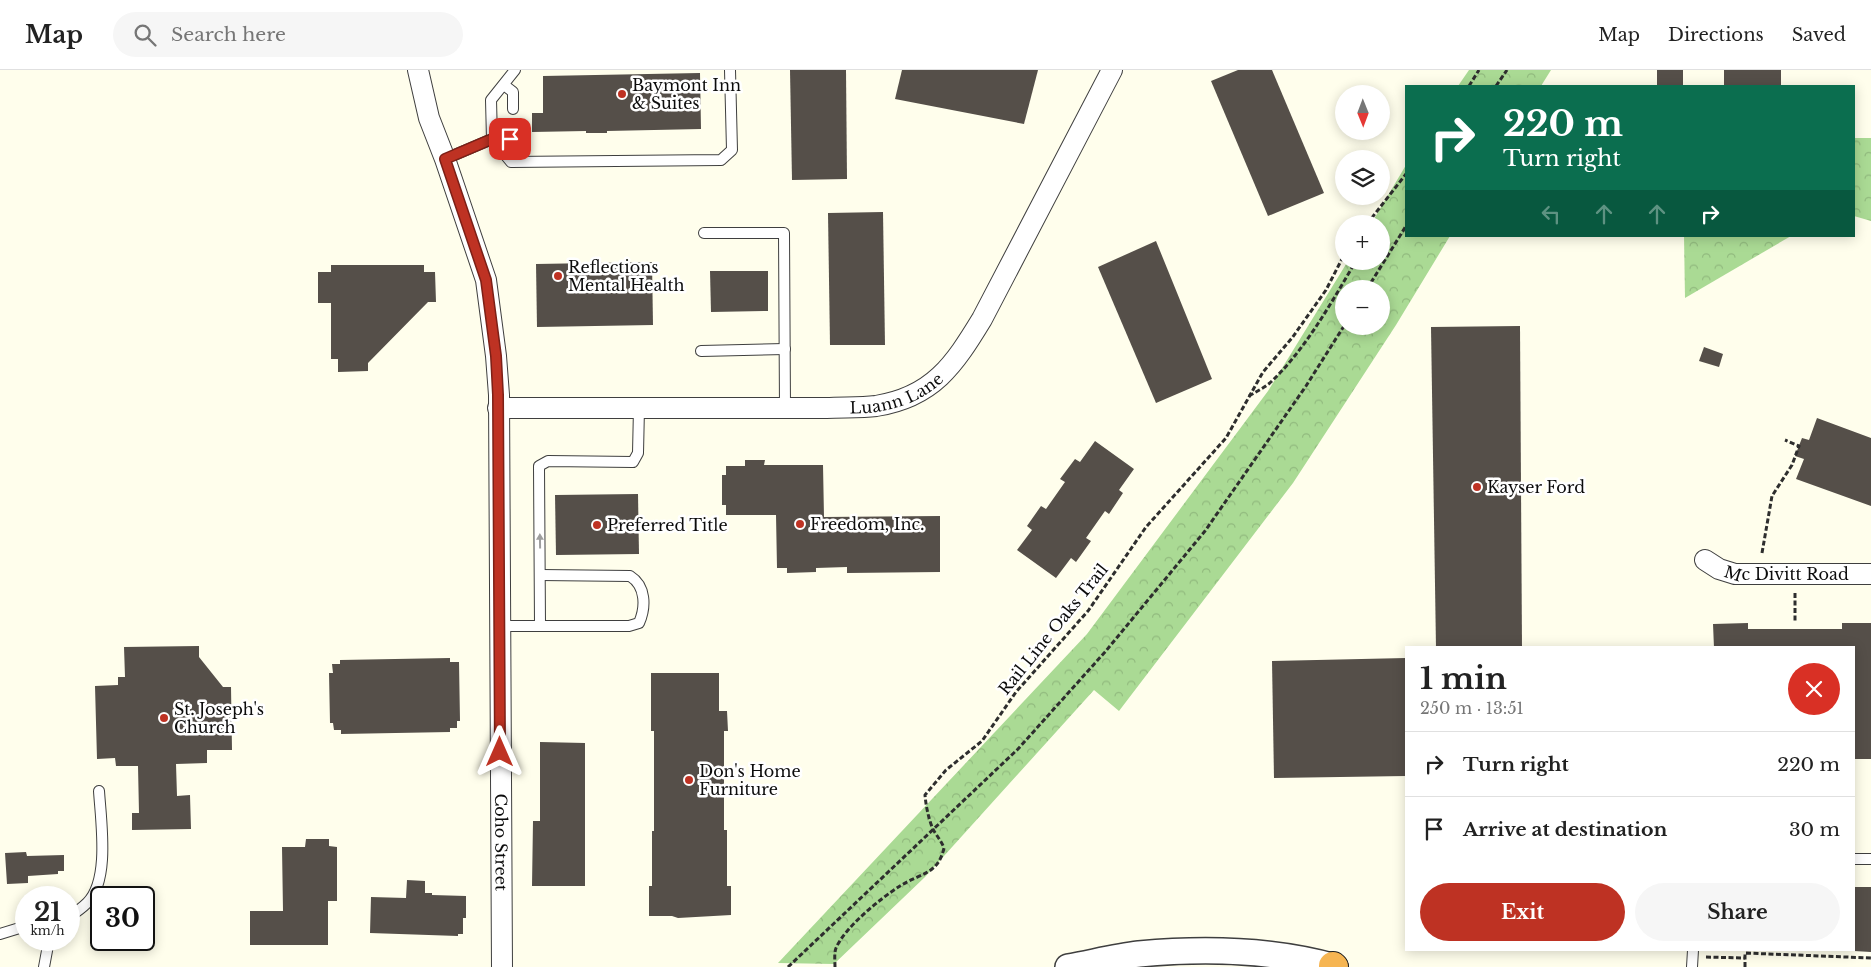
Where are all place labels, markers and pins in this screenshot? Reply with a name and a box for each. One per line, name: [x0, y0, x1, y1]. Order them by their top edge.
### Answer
place label: Baymont Inn & Suites: [632, 75, 741, 113]
marker: Baymont Inn & Suites: [616, 88, 628, 100]
pin: [489, 118, 531, 160]
place label: Reflections Mental Health: [568, 257, 685, 295]
marker: Reflections Mental Health: [552, 270, 564, 282]
place label: Kayser Ford: [1487, 477, 1585, 497]
marker: Kayser Ford: [1471, 481, 1483, 493]
place label: Freedom, Inc.: [810, 514, 924, 534]
place label: Preferred Title: [607, 515, 728, 535]
marker: Freedom, Inc.: [794, 518, 806, 530]
marker: Preferred Title: [591, 519, 603, 531]
place label: St. Joseph's Church: [174, 699, 264, 737]
marker: St. Joseph's Church: [158, 712, 170, 724]
place label: Don's Home Furniture: [699, 761, 801, 799]
marker: Don's Home Furniture: [683, 774, 695, 786]

